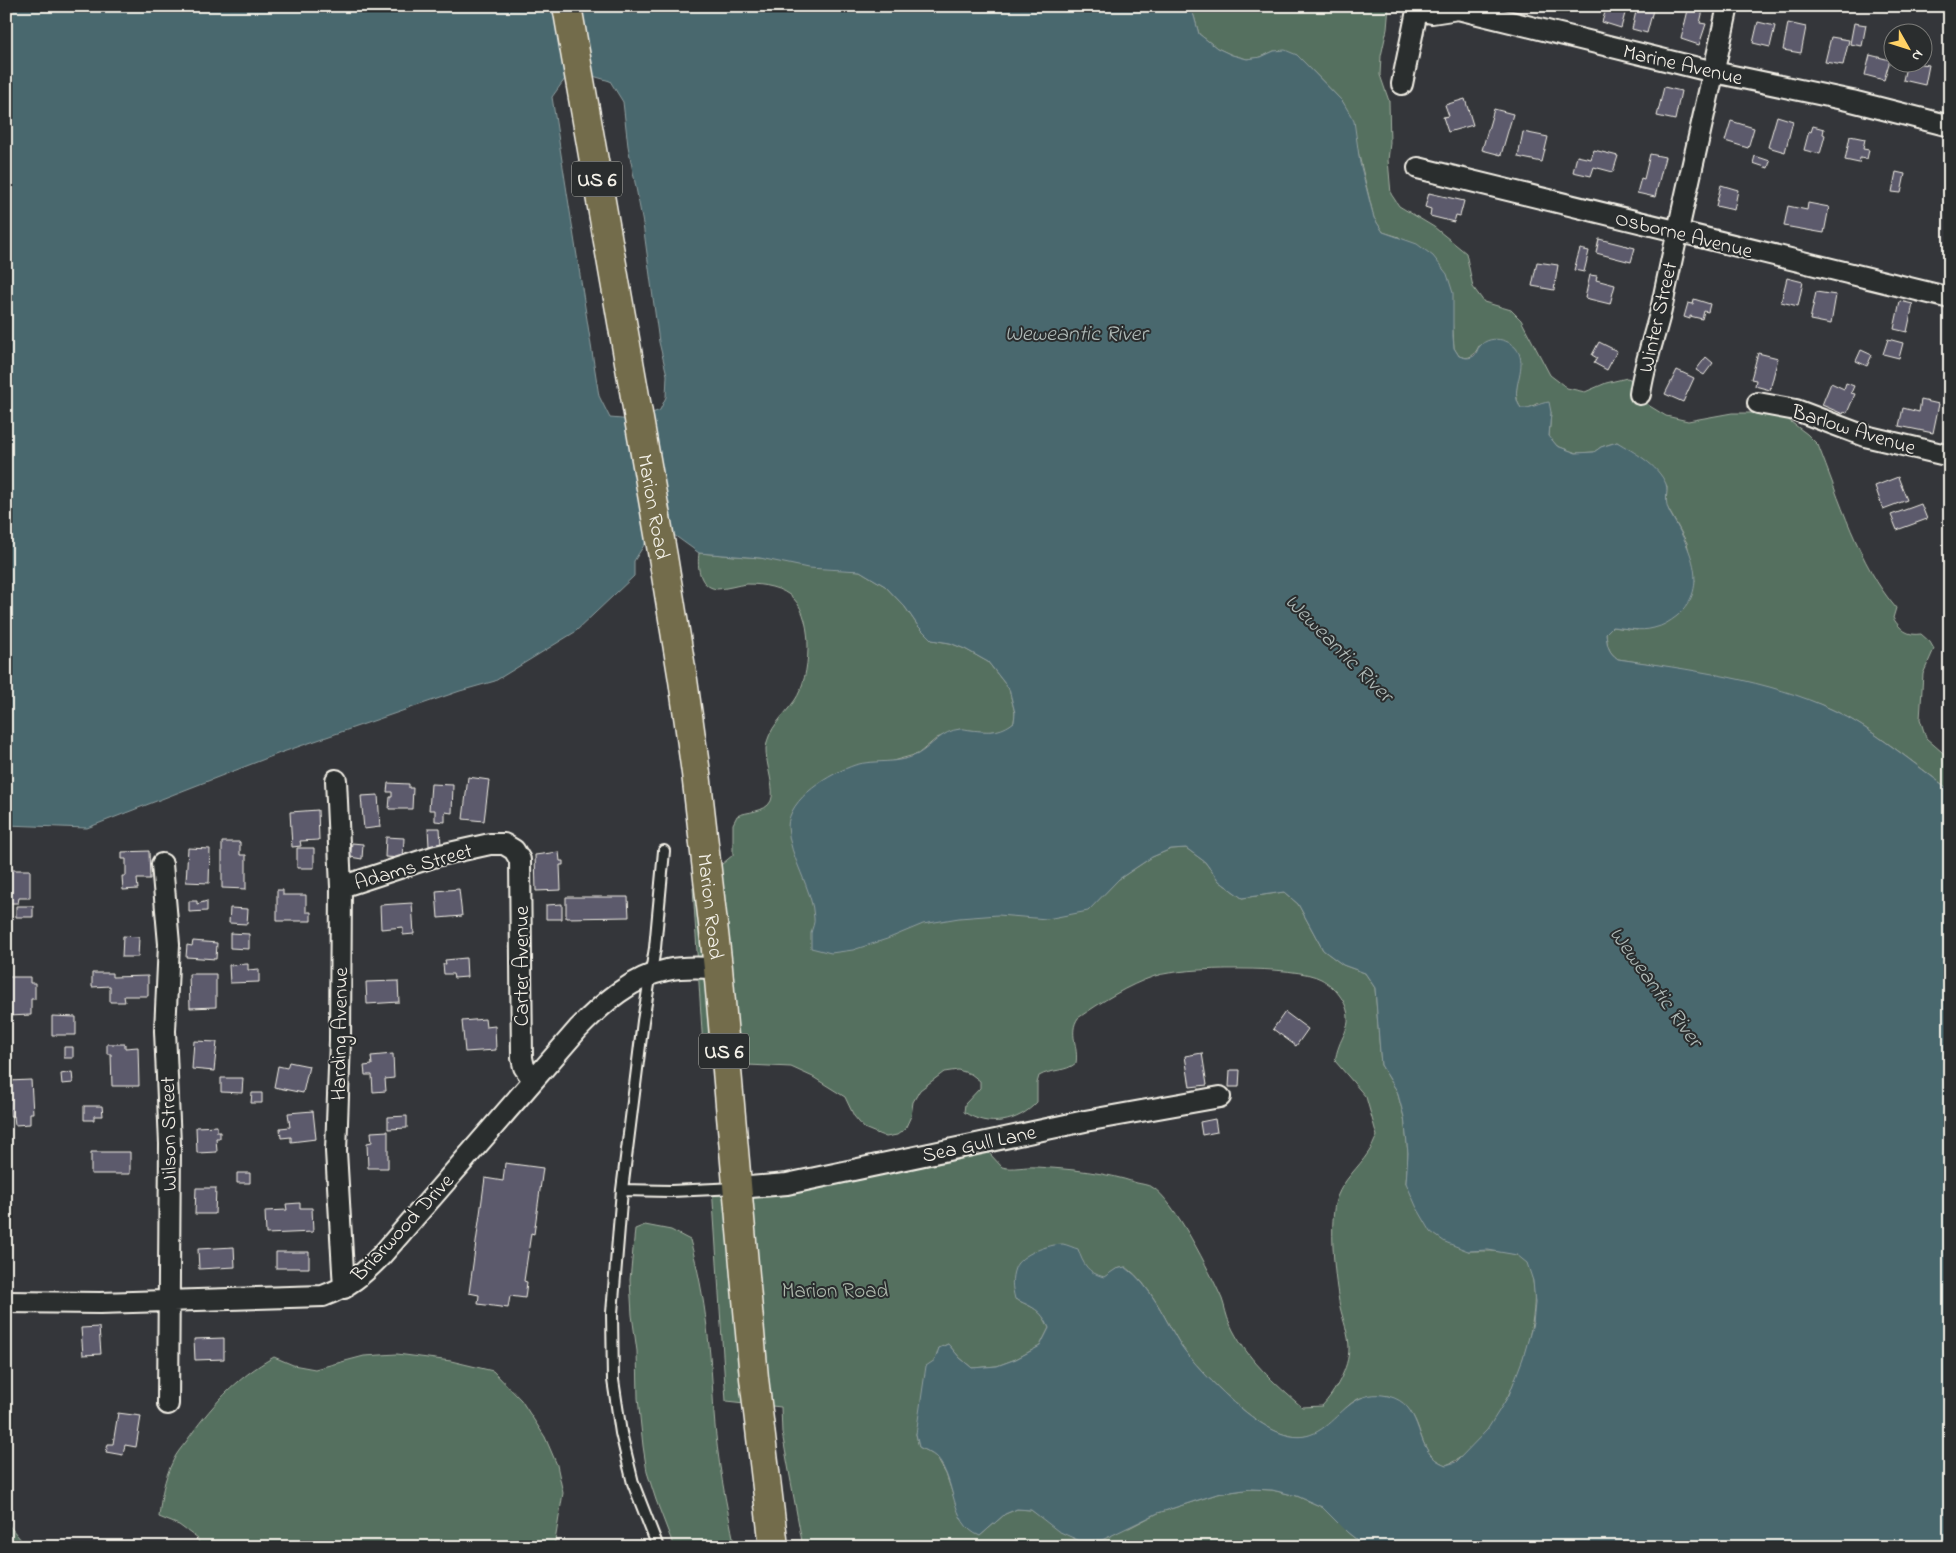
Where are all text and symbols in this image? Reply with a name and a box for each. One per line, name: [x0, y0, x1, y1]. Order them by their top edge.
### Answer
north arrow: [1884, 22, 1934, 72]
street label: Marine Avenue: [1620, 38, 1746, 94]
text: N: [1906, 45, 1928, 66]
road number: US 6: [572, 162, 622, 196]
street label: Osborne Avenue: [1612, 204, 1756, 268]
street label: Winter Street: [1632, 259, 1686, 376]
water label: Weweantic River: [1005, 319, 1150, 351]
street label: Barlow Avenue: [1787, 398, 1920, 464]
street label: Marion Road: [628, 452, 676, 562]
water label: Weweantic River: [1276, 587, 1402, 713]
street label: Adams Street: [351, 837, 476, 899]
street label: Marion Road: [688, 852, 730, 961]
street label: Carter Avenue: [508, 905, 538, 1026]
water label: Weweantic River: [1600, 921, 1711, 1057]
street label: Harding Avenue: [325, 966, 359, 1101]
road number: US 6: [699, 1034, 749, 1068]
street label: Wilson Street: [154, 1076, 186, 1192]
street label: Sea Gull Lane: [920, 1118, 1040, 1172]
street label: Briarwood Drive: [345, 1167, 462, 1290]
park label: Marion Road: [782, 1277, 888, 1307]

